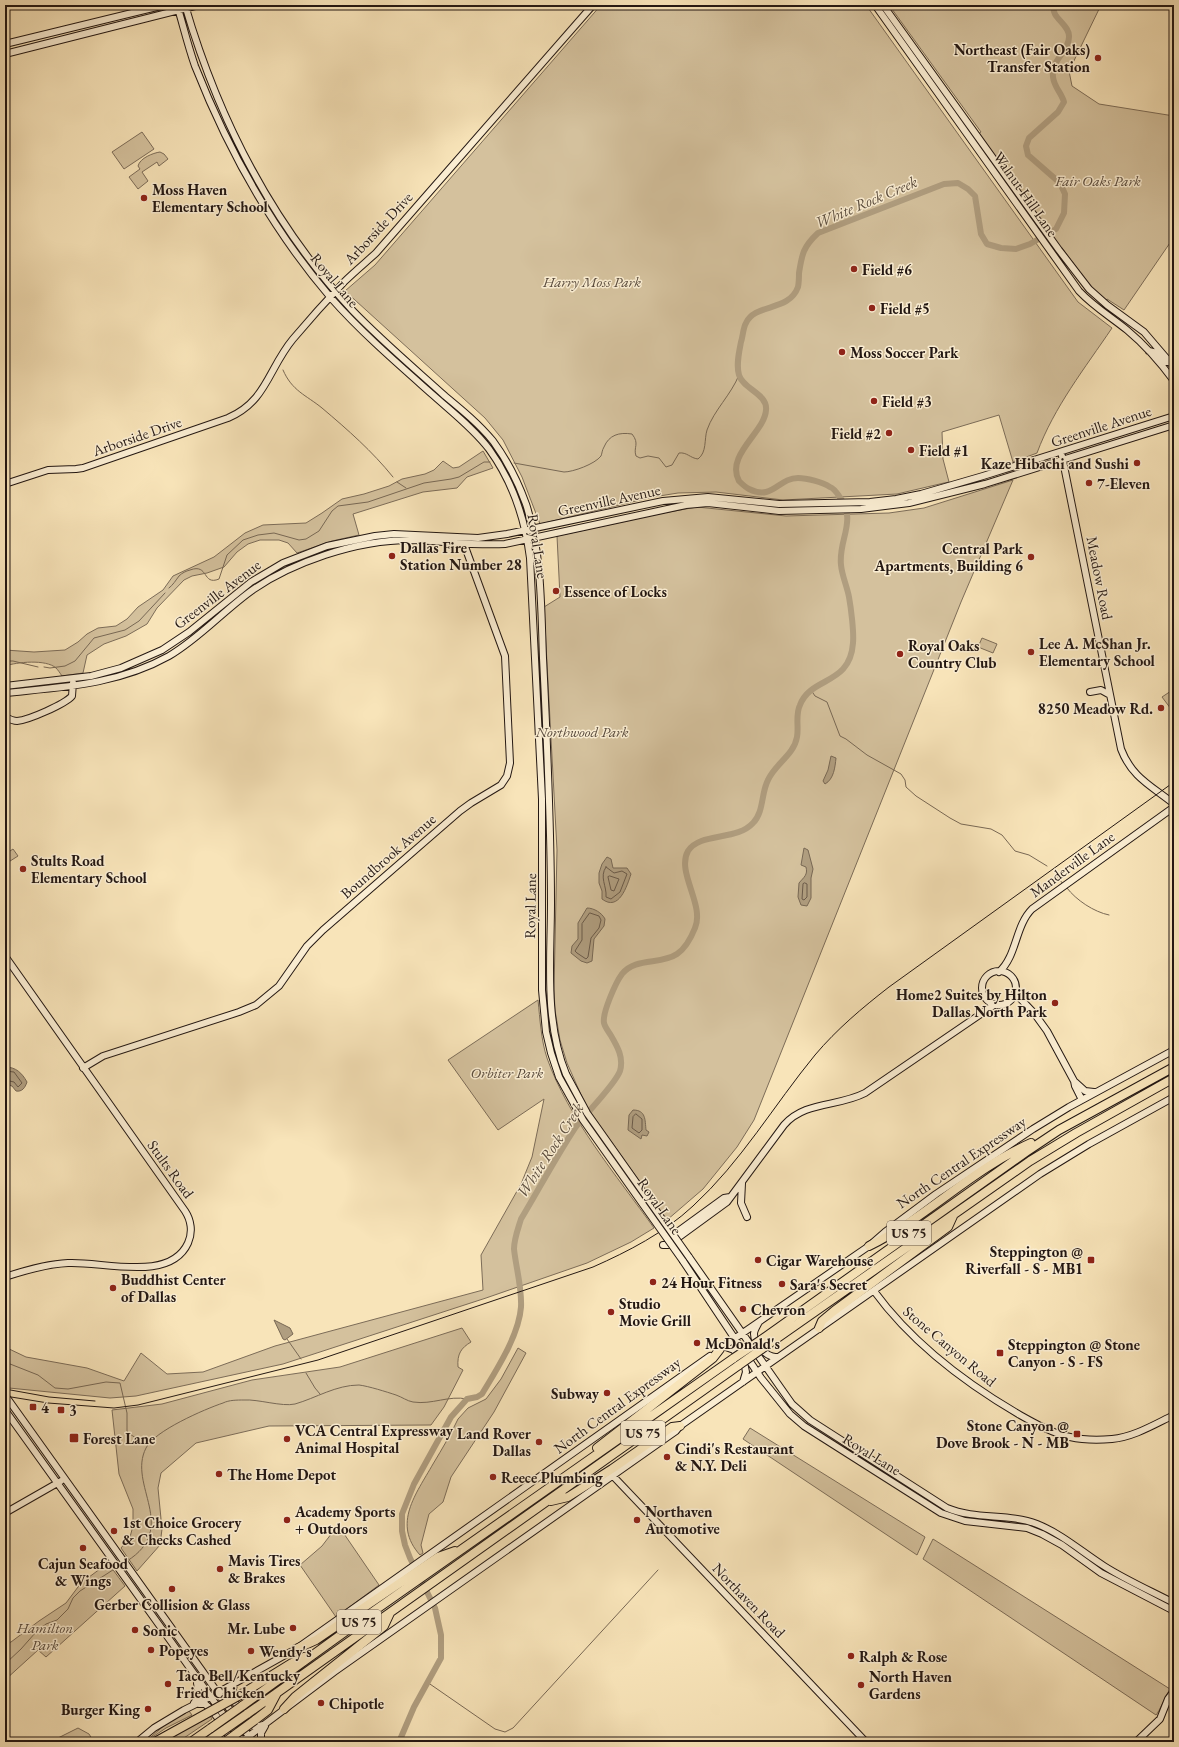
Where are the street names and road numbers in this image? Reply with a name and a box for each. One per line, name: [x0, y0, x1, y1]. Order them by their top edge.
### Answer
street label: Walnut Hill Lane: [990, 148, 1063, 240]
street label: Arborside Drive: [339, 188, 417, 269]
street label: Royal Lane: [307, 249, 363, 311]
street label: Greenville Avenue: [1048, 401, 1154, 451]
street label: Arborside Drive: [89, 412, 184, 460]
street label: Greenville Avenue: [556, 480, 662, 520]
street label: Royal Lane: [524, 512, 553, 580]
street label: Meadow Road: [1083, 535, 1117, 622]
street label: Greenville Avenue: [170, 555, 265, 633]
street label: Boundbrook Avenue: [336, 809, 440, 903]
street label: Manderville Lane: [1026, 827, 1118, 901]
street label: Royal Lane: [520, 873, 540, 939]
street label: North Central Expressway: [893, 1111, 1030, 1212]
street label: Stults Road: [144, 1136, 199, 1202]
street label: Royal Lane: [634, 1174, 687, 1238]
road number: US 75: [887, 1221, 931, 1245]
street label: Stone Canyon Road: [900, 1302, 1001, 1391]
street label: North Central Expressway: [550, 1352, 684, 1457]
road number: US 75: [621, 1421, 665, 1445]
street label: Royal Lane: [839, 1429, 905, 1479]
street label: Northaven Road: [709, 1559, 790, 1642]
road number: US 75: [337, 1610, 381, 1634]

